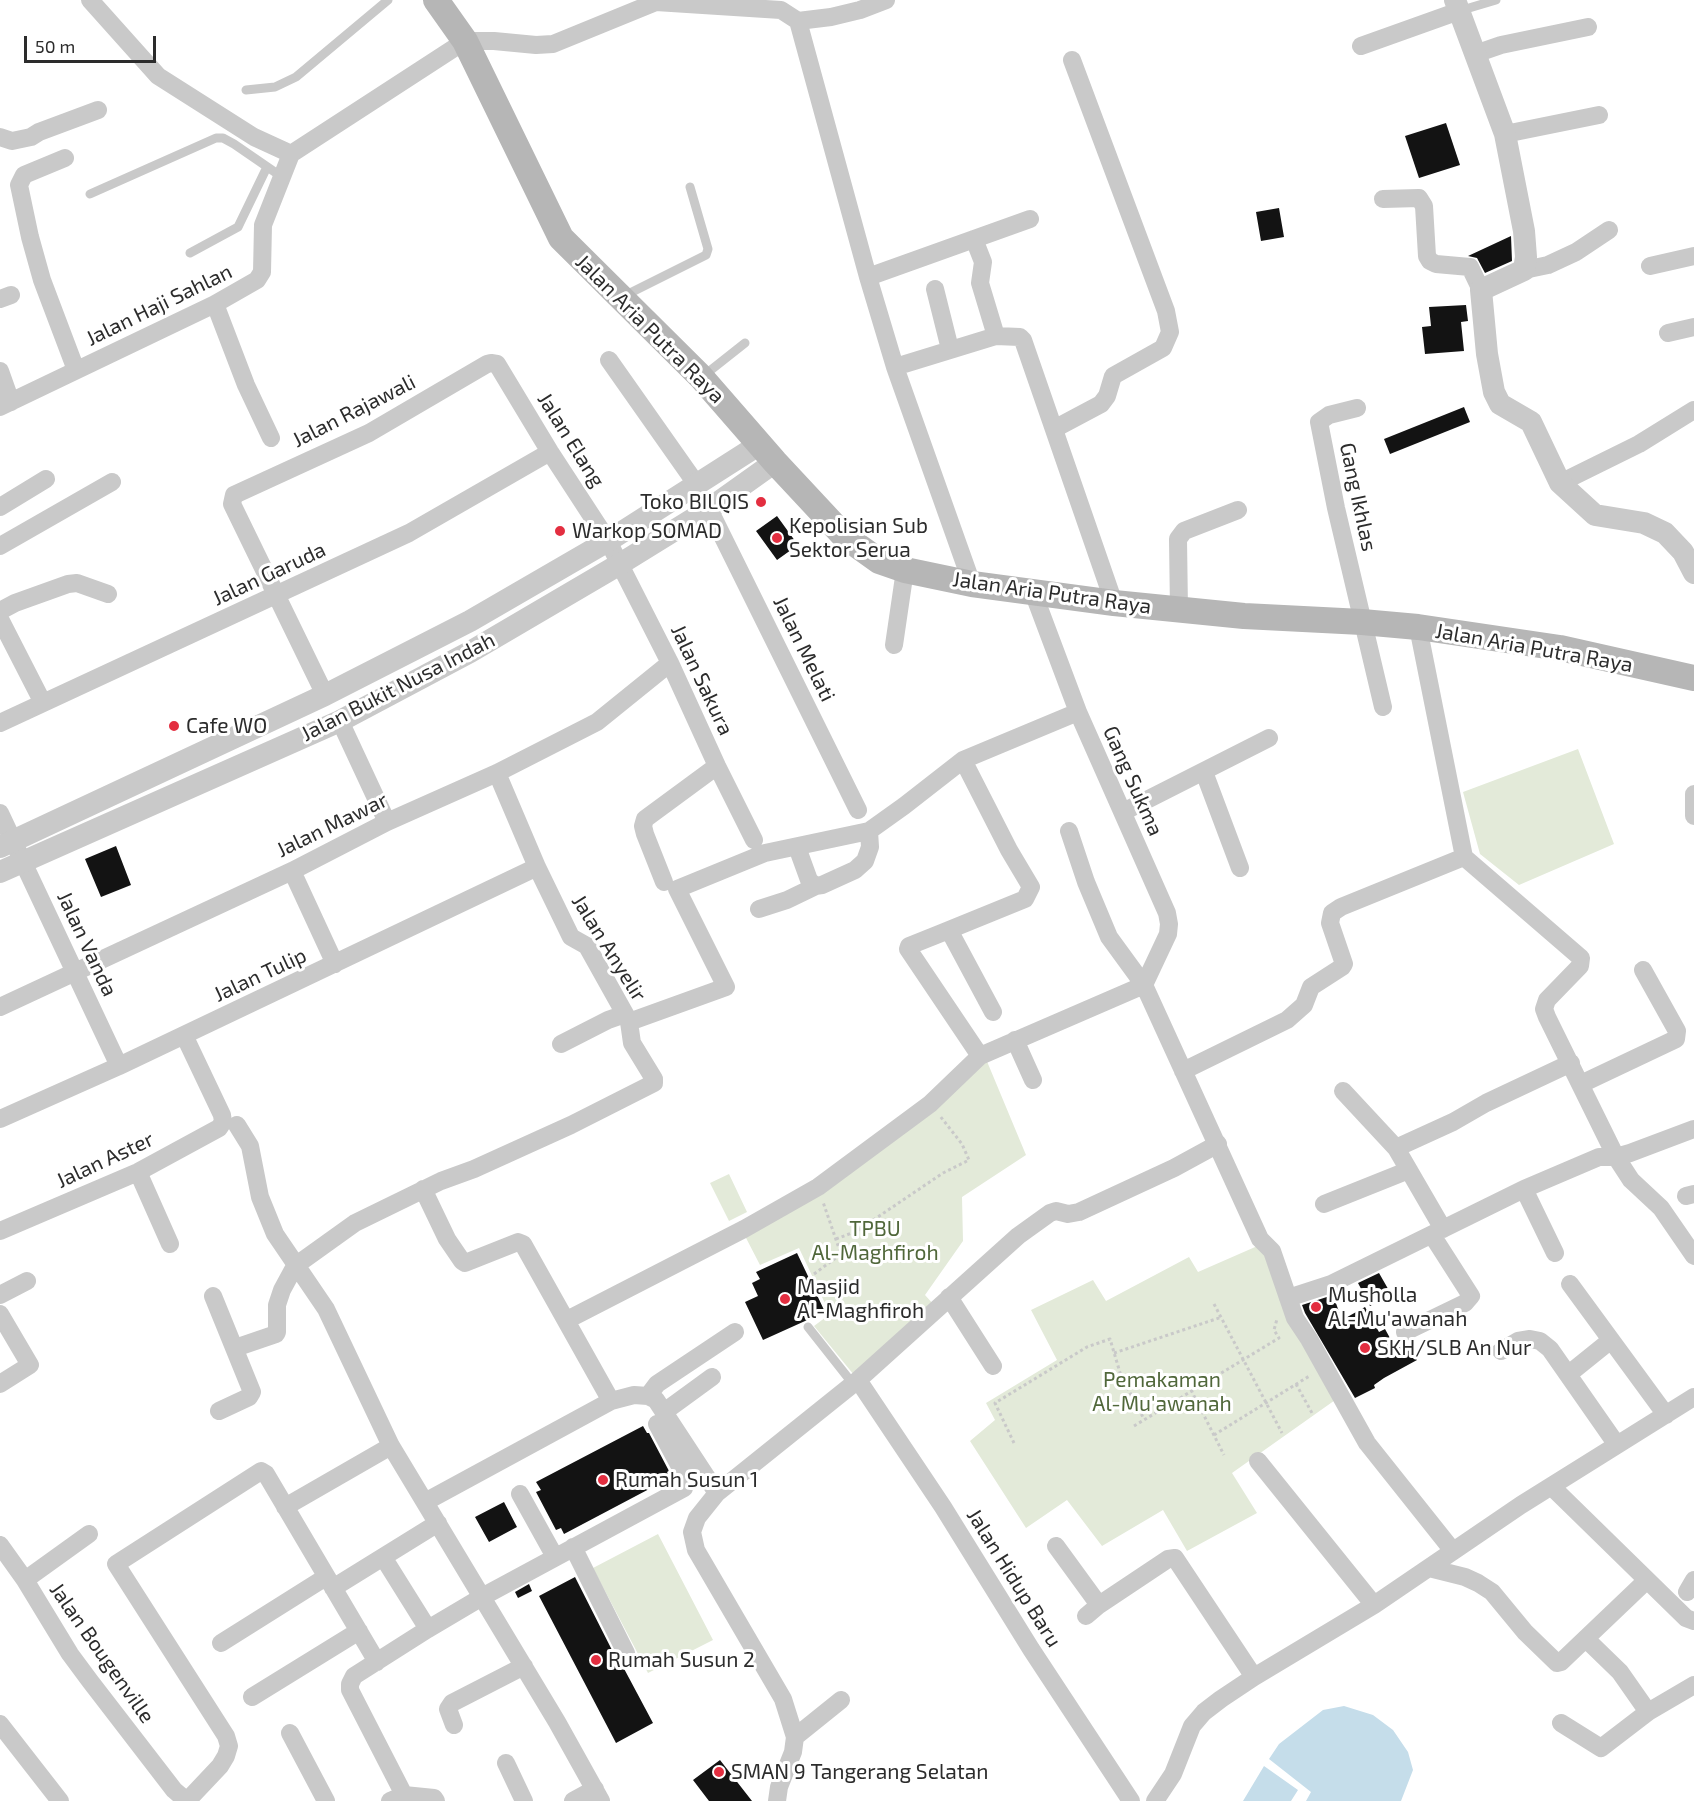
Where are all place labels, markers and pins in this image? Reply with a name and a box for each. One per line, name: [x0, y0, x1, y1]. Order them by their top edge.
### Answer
place label: Toko BILQIS: [640, 489, 749, 515]
marker: Toko BILQIS: [754, 495, 768, 509]
place label: Kepolisian Sub Sektor Serua: [789, 513, 928, 563]
place label: Warkop SOMAD: [572, 518, 722, 544]
marker: Warkop SOMAD: [553, 524, 567, 538]
marker: Kepolisian Sub Sektor Serua: [770, 531, 784, 545]
place label: Cafe WO: [186, 713, 267, 739]
marker: Cafe WO: [167, 719, 181, 733]
place label: Masjid Al-Maghfiroh: [797, 1274, 924, 1324]
place label: Musholla Al-Mu'awanah: [1328, 1282, 1467, 1332]
marker: Masjid Al-Maghfiroh: [778, 1292, 792, 1306]
marker: Musholla Al-Mu'awanah: [1309, 1300, 1323, 1314]
place label: SKH/SLB An Nur: [1377, 1335, 1531, 1361]
marker: SKH/SLB An Nur: [1358, 1341, 1372, 1355]
place label: Rumah Susun 1: [615, 1467, 758, 1493]
marker: Rumah Susun 1: [596, 1473, 610, 1487]
place label: Rumah Susun 2: [608, 1647, 755, 1673]
marker: Rumah Susun 2: [589, 1653, 603, 1667]
place label: SMAN 9 Tangerang Selatan: [731, 1759, 988, 1785]
marker: SMAN 9 Tangerang Selatan: [712, 1765, 726, 1779]

